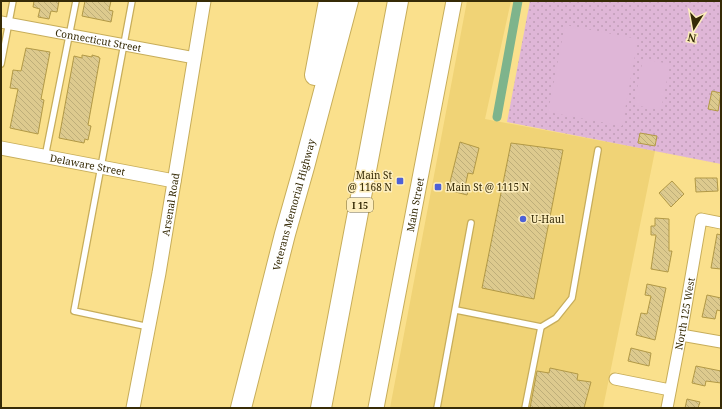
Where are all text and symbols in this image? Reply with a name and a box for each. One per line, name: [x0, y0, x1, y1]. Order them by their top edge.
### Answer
north arrow: [674, 8, 714, 48]
street label: Connecticut Street: [54, 25, 143, 55]
text: N: [686, 30, 698, 46]
street label: Veterans Memorial Highway: [269, 137, 318, 272]
street label: Delaware Street: [49, 150, 127, 179]
place label: Main St @ 1168 N: [348, 168, 392, 194]
street label: Arsenal Road: [158, 172, 182, 237]
marker: Main St @ 1168 N: [395, 176, 405, 186]
street label: Main Street: [403, 176, 427, 233]
place label: Main St @ 1115 N: [446, 180, 530, 194]
marker: Main St @ 1115 N: [433, 182, 443, 192]
road number: I 15: [347, 198, 373, 212]
place label: U-Haul: [531, 212, 564, 226]
marker: U-Haul: [518, 214, 528, 224]
street label: North 125 West: [671, 276, 698, 351]

